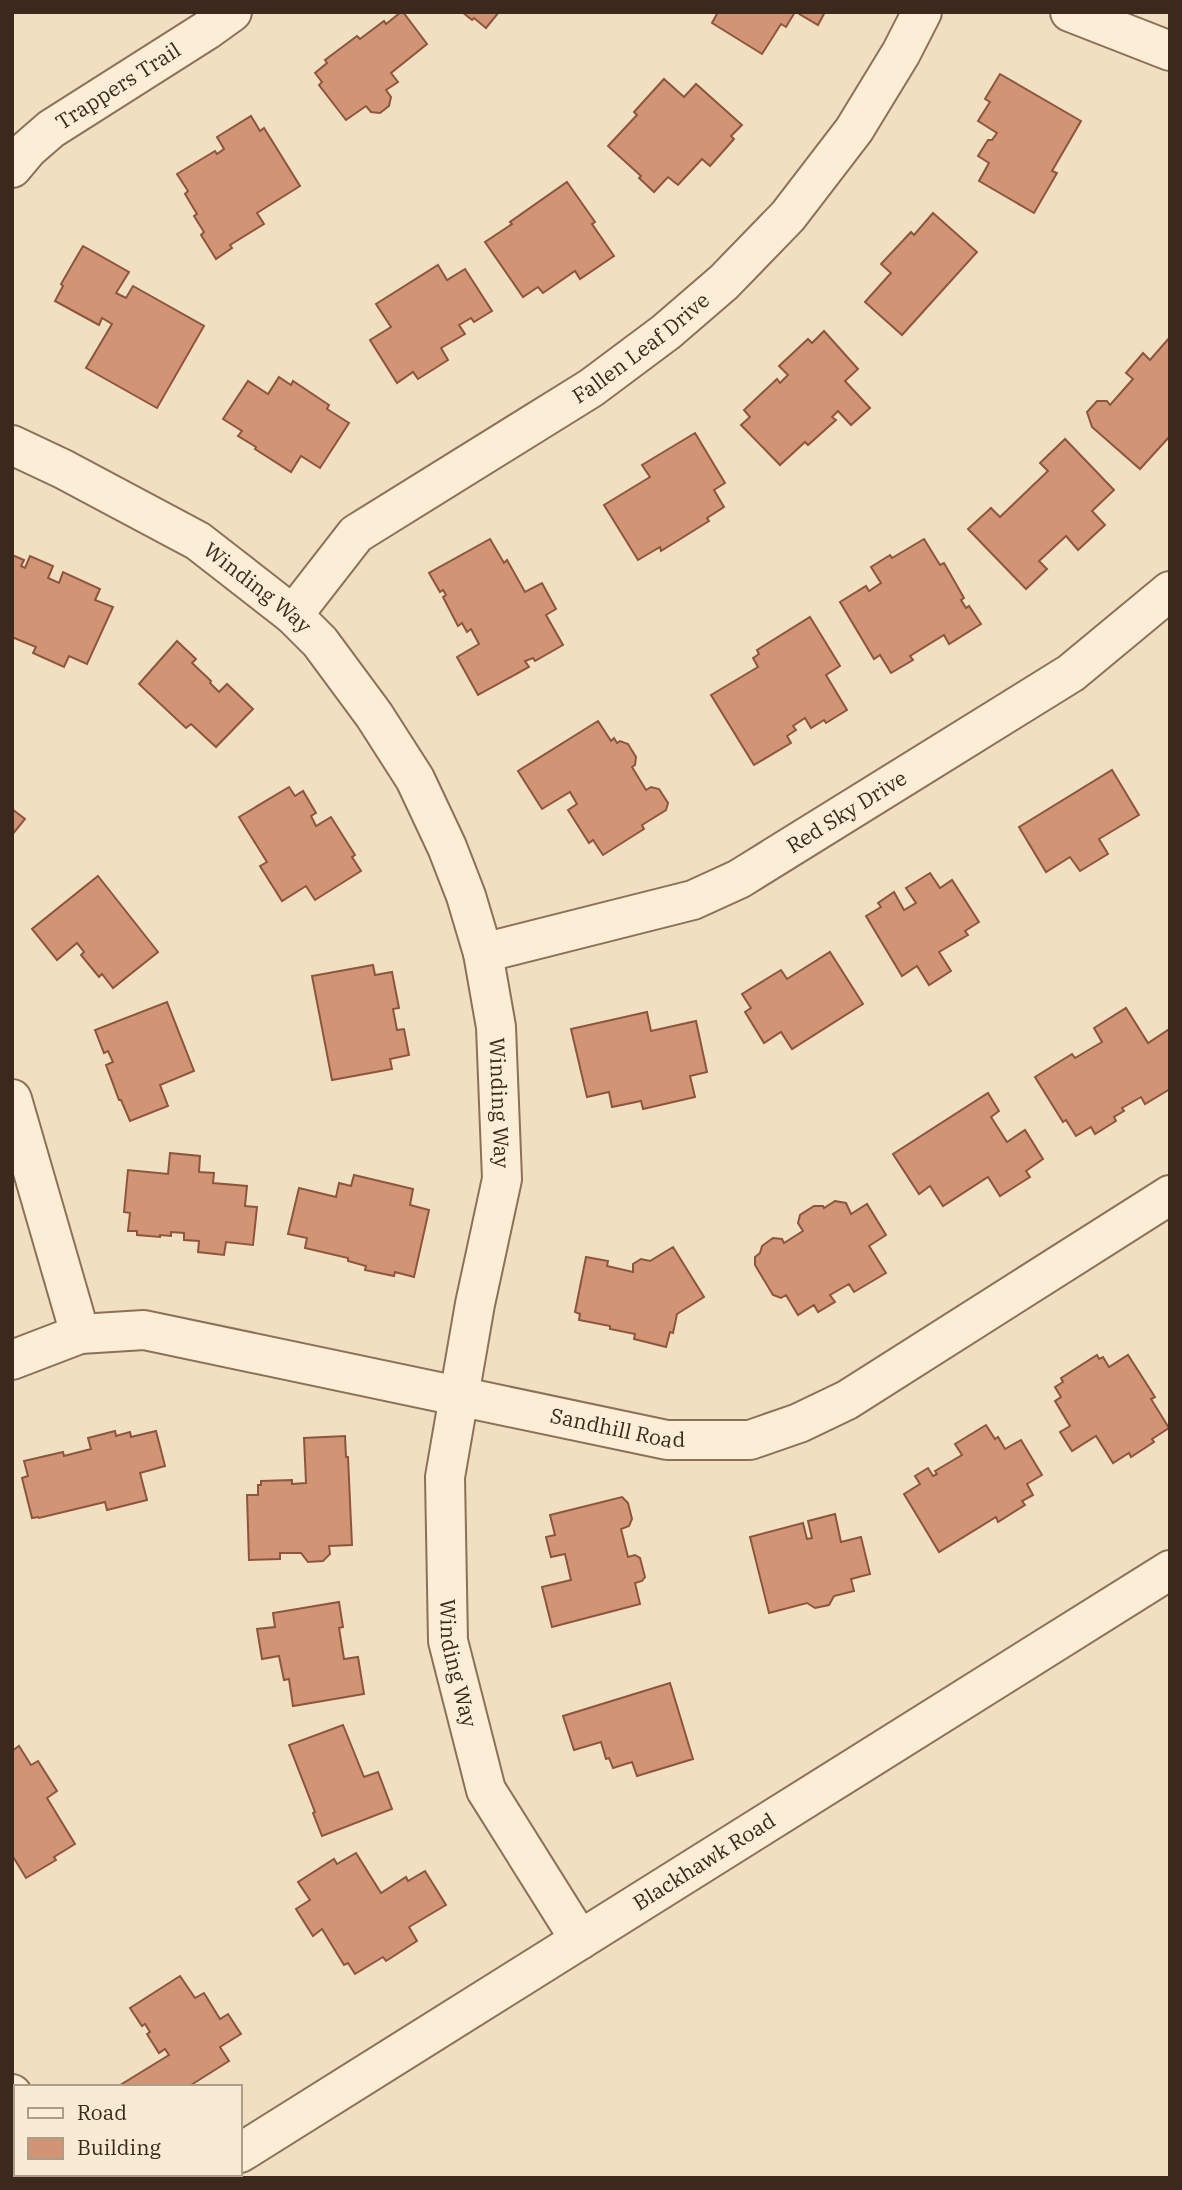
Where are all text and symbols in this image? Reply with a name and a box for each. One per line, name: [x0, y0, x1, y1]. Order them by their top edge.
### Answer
street label: Trappers Trail: [50, 35, 186, 136]
street label: Fallen Leaf Drive: [567, 286, 715, 409]
street label: Winding Way: [198, 535, 319, 639]
street label: Red Sky Drive: [781, 763, 912, 859]
street label: Winding Way: [483, 1037, 517, 1169]
street label: Sandhill Road: [548, 1401, 686, 1454]
street label: Winding Way: [434, 1599, 485, 1731]
street label: Blackhawk Road: [627, 1806, 780, 1916]
legend: [14, 2085, 242, 2176]
text: Road: [77, 2098, 127, 2126]
text: Building: [77, 2133, 162, 2161]

